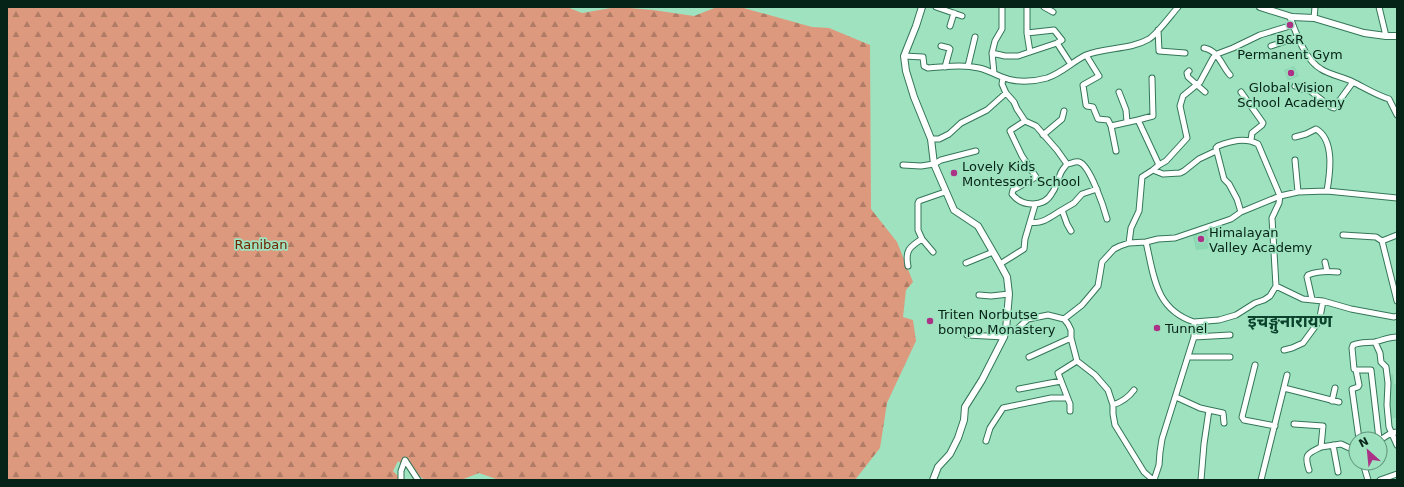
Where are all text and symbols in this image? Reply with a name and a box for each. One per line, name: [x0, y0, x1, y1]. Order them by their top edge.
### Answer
marker: B&R Permanent Gym: [1285, 20, 1295, 30]
place label: B&R Permanent Gym: [1237, 32, 1343, 62]
marker: Global Vision School Academy: [1286, 68, 1296, 78]
place label: Global Vision School Academy: [1237, 80, 1345, 110]
place label: Lovely Kids Montessori School: [962, 159, 1080, 189]
marker: Lovely Kids Montessori School: [949, 168, 959, 178]
place label: Himalayan Valley Academy: [1209, 225, 1313, 255]
marker: Himalayan Valley Academy: [1196, 234, 1206, 244]
park label: Raniban: [234, 237, 288, 252]
place label: Triten Norbutse bompo Monastery: [937, 307, 1056, 337]
district label: इचङ्गुनारायण: [1248, 311, 1333, 334]
marker: Triten Norbutse bompo Monastery: [925, 316, 935, 326]
place label: Tunnel: [1164, 321, 1207, 336]
marker: Tunnel: [1152, 323, 1162, 333]
north arrow: [1348, 431, 1388, 471]
text: N: [1357, 435, 1371, 450]

